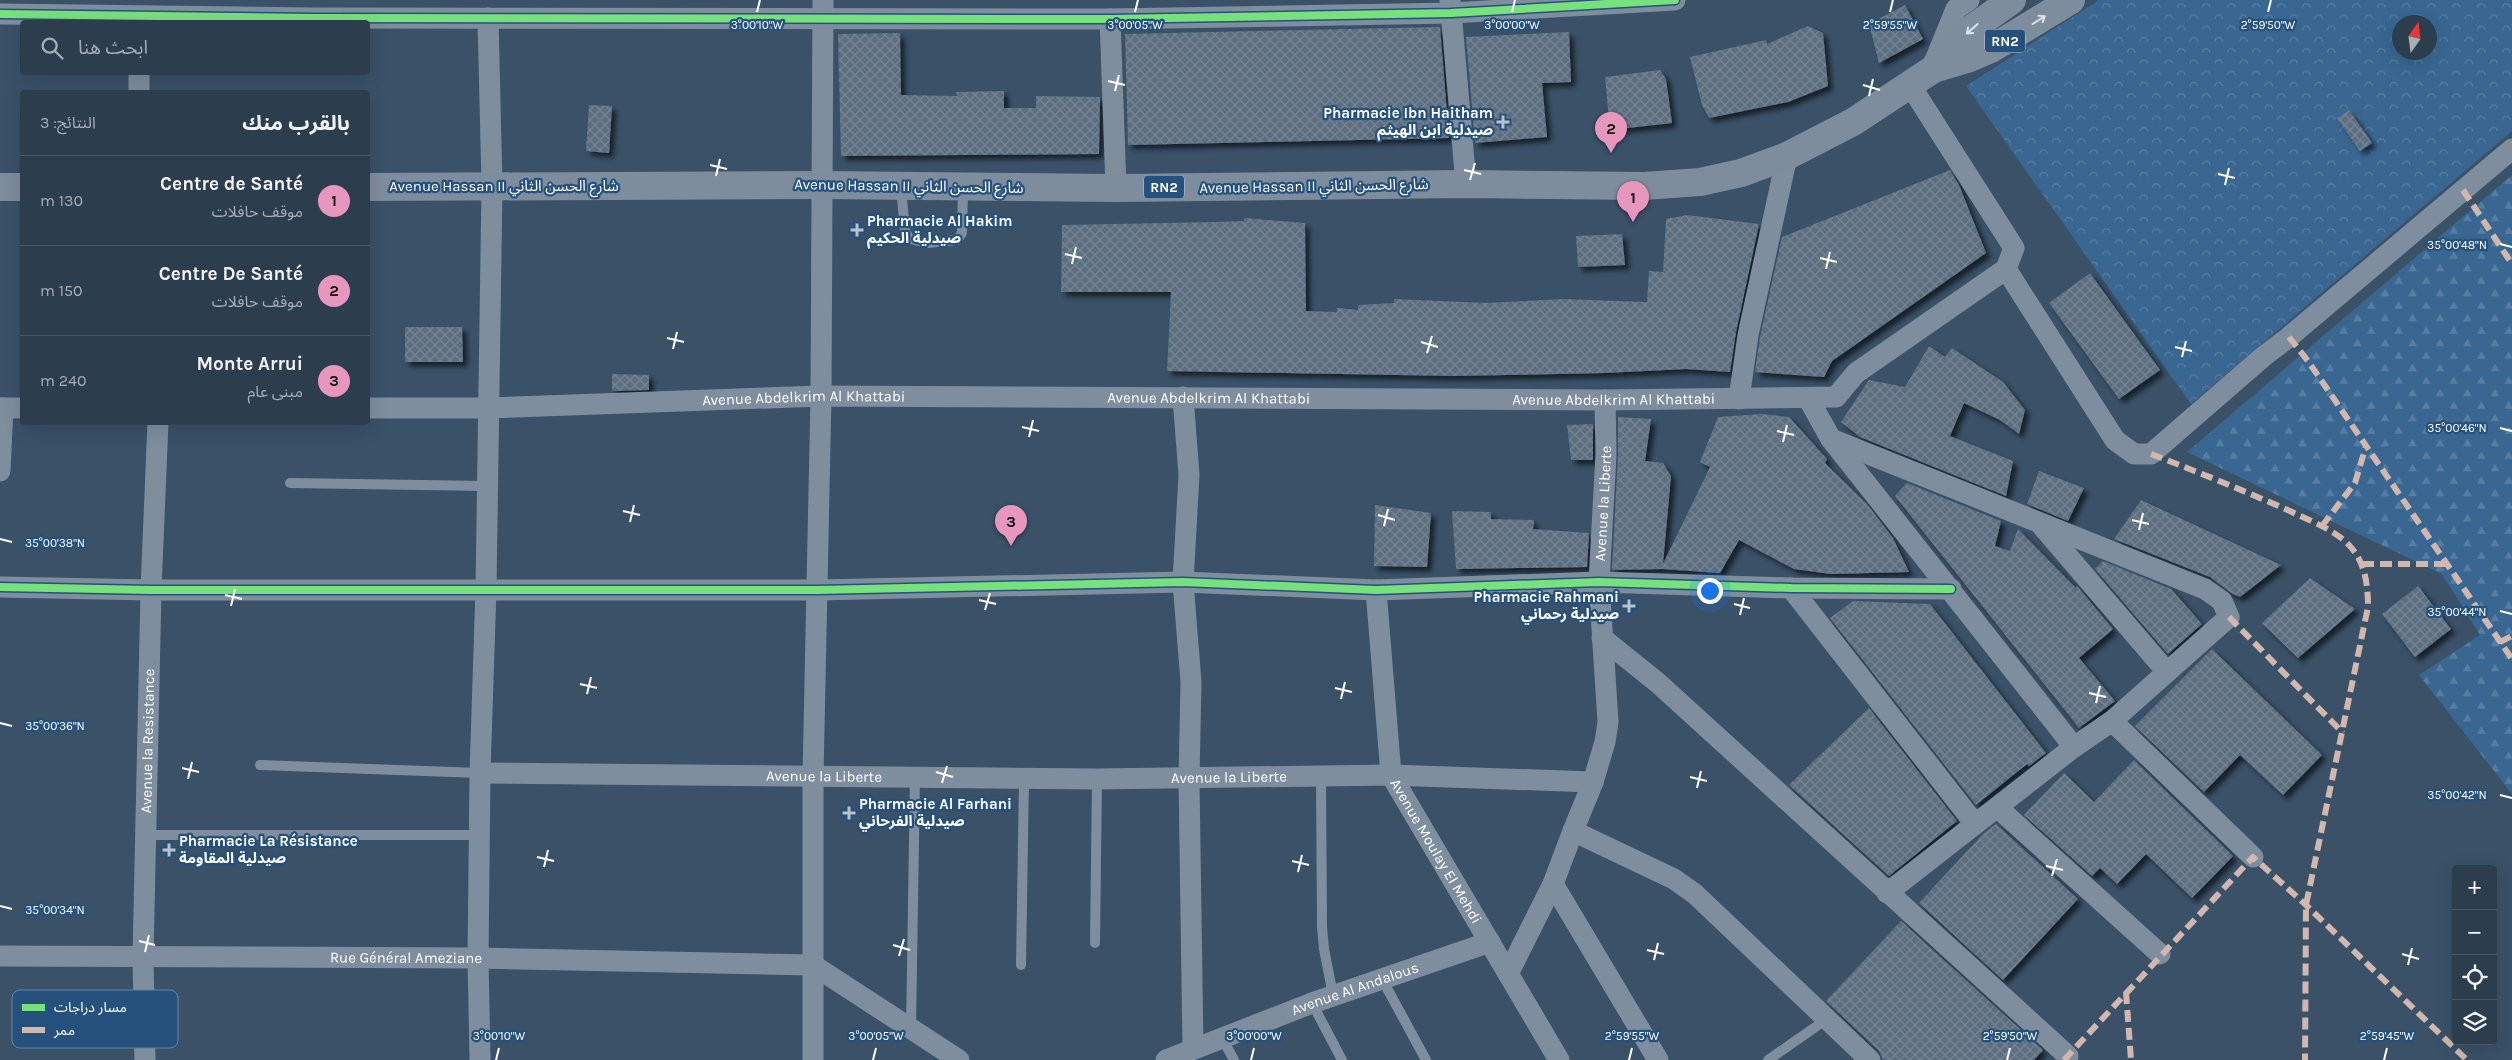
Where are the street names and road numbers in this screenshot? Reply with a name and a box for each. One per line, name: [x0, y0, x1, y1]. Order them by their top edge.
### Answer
road number: RN2: [1985, 29, 2025, 52]
street label: Avenue Hassan II شارع الحسن الثاني: [794, 175, 1024, 200]
street label: Avenue Hassan II شارع الحسن الثاني: [1199, 175, 1429, 200]
road number: RN2: [1144, 176, 1184, 198]
street label: Avenue Hassan II شارع الحسن الثاني: [389, 177, 619, 198]
street label: Avenue Abdelkrim Al Khattabi: [702, 387, 905, 409]
street label: Avenue Abdelkrim Al Khattabi: [1107, 388, 1310, 407]
street label: Avenue Abdelkrim Al Khattabi: [1512, 390, 1715, 409]
street label: Avenue la Liberte: [1591, 446, 1615, 562]
street label: Avenue la Resistance: [137, 669, 158, 814]
street label: Avenue la Liberte: [766, 767, 882, 786]
street label: Avenue la Liberte: [1171, 767, 1287, 787]
street label: Avenue Moulay El Mehdi: [1386, 775, 1486, 927]
street label: Rue Général Ameziane: [330, 948, 482, 967]
street label: Avenue Al Andalous: [1289, 958, 1421, 1019]

